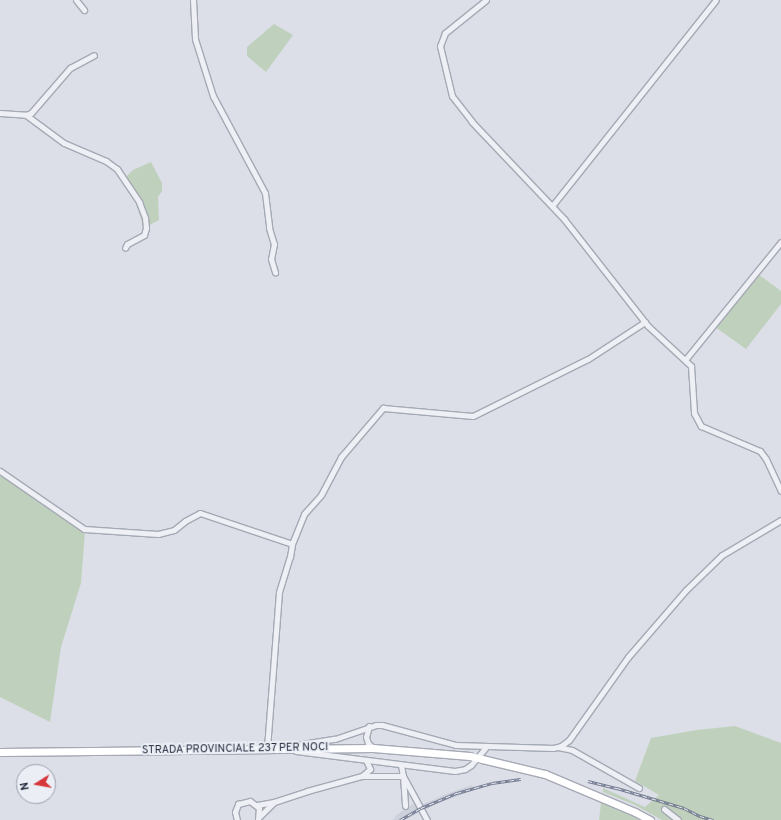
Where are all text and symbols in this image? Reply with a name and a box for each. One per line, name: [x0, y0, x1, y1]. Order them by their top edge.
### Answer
street label: STRADA PROVINCIALE 237 PER NOCI: [141, 741, 329, 757]
north arrow: [16, 764, 56, 804]
text: N: [18, 781, 33, 791]

